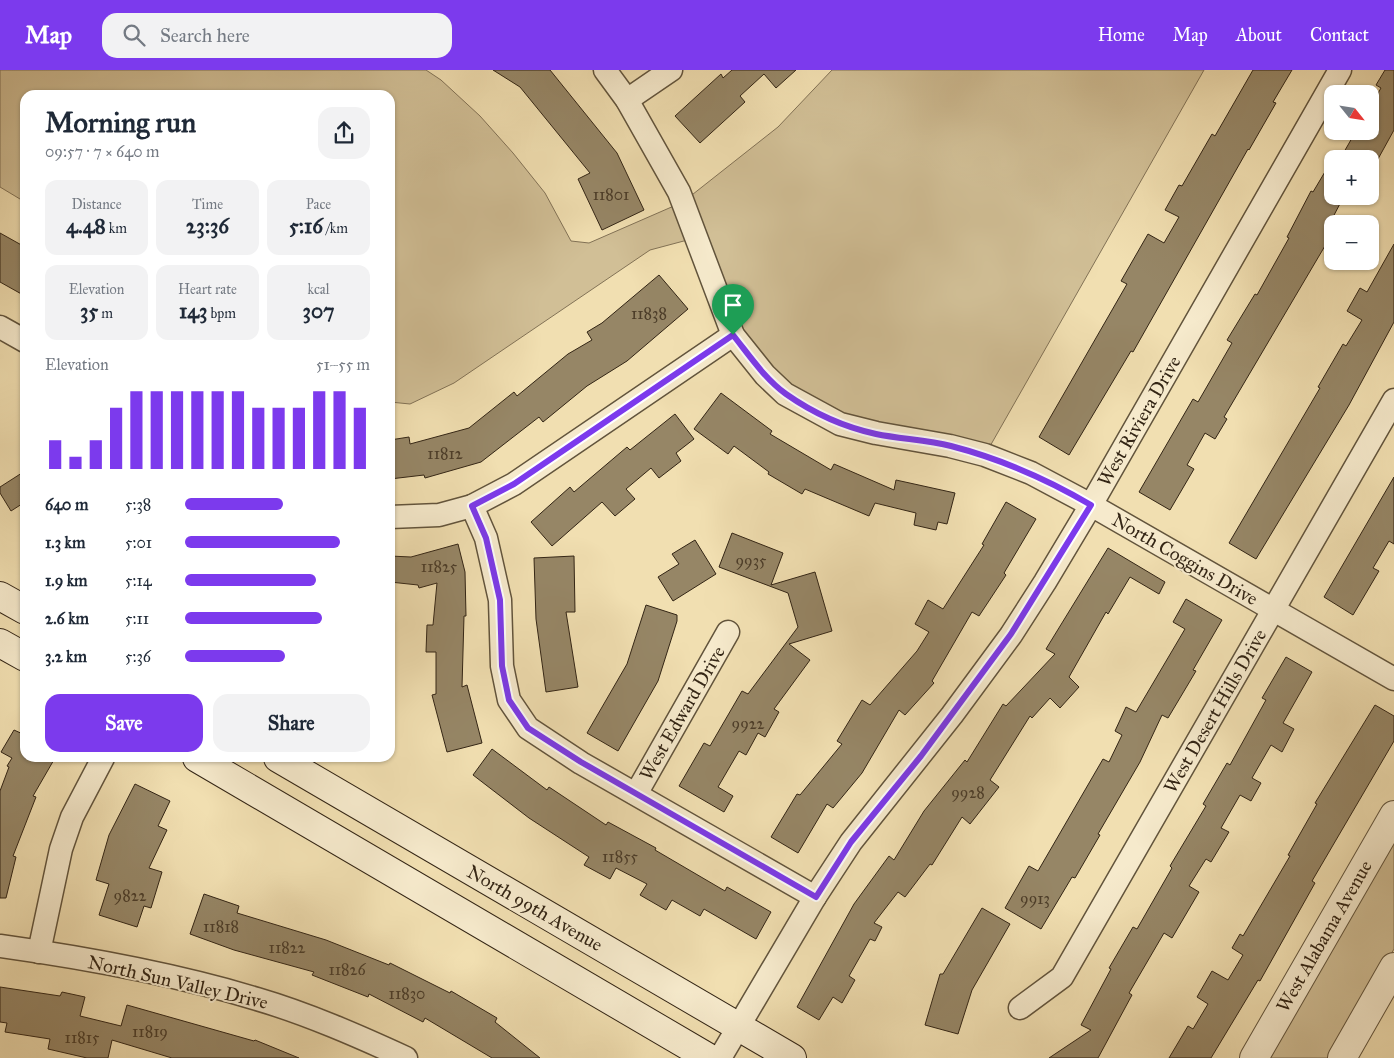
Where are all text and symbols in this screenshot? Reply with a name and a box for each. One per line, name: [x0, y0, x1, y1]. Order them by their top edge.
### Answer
search box: [102, 13, 452, 58]
text: Map: [25, 20, 72, 50]
icon: search: [120, 21, 148, 49]
text: Search here: [160, 24, 250, 47]
text: Home: [1098, 24, 1145, 46]
text: Map: [1173, 24, 1208, 46]
text: About: [1236, 24, 1282, 46]
text: Contact: [1310, 24, 1369, 46]
north arrow: [1324, 85, 1379, 140]
map controls: [1324, 85, 1379, 270]
text: Morning run: [45, 105, 196, 140]
button: share: [318, 107, 370, 159]
text: 09:57 · 7 × 640 m: [45, 142, 159, 161]
button: +: [1324, 150, 1379, 205]
house number: 11801: [593, 185, 629, 204]
text: Distance: [71, 196, 122, 213]
text: Time: [192, 196, 223, 213]
text: Pace: [306, 196, 331, 213]
text: 4.48: [66, 213, 106, 239]
text: 23:36: [186, 213, 229, 239]
text: 5:16: [289, 213, 323, 239]
button: −: [1324, 215, 1379, 270]
text: km: [106, 220, 127, 237]
text: /km: [323, 220, 348, 237]
text: Elevation: [69, 281, 124, 298]
text: Heart rate: [178, 281, 237, 298]
text: kcal: [307, 281, 330, 298]
pin: [712, 284, 754, 335]
icon: arrive: [719, 291, 747, 319]
text: 35: [80, 298, 98, 324]
text: 143: [179, 298, 207, 324]
text: 307: [303, 298, 334, 324]
house number: 11838: [631, 304, 667, 323]
text: m: [98, 305, 113, 322]
text: bpm: [207, 305, 236, 322]
street label: West Riviera Drive: [1092, 352, 1186, 490]
text: Elevation: [45, 355, 109, 374]
text: 51–55 m: [316, 355, 370, 374]
house number: 11812: [427, 444, 463, 463]
text: 640 m: [45, 495, 88, 514]
text: 5:38: [125, 495, 151, 514]
street label: North Coggins Drive: [1107, 508, 1262, 611]
text: 1.3 km: [45, 533, 85, 552]
text: 5:01: [125, 533, 152, 552]
house number: 9935: [735, 551, 767, 570]
house number: 11825: [421, 557, 458, 576]
text: 1.9 km: [45, 571, 88, 590]
text: 5:14: [125, 571, 152, 590]
text: 2.6 km: [45, 609, 89, 628]
text: 5:11: [125, 609, 149, 628]
street label: West Desert Hills Drive: [1159, 625, 1271, 797]
street label: West Edward Drive: [634, 642, 730, 784]
text: 3.2 km: [45, 647, 87, 666]
text: 5:36: [125, 647, 151, 666]
button: Save: [45, 694, 203, 752]
button: Share: [213, 694, 370, 752]
house number: 9922: [732, 714, 765, 733]
house number: 9928: [951, 783, 985, 802]
house number: 11855: [602, 847, 639, 866]
street label: West Alabama Avenue: [1271, 856, 1377, 1016]
street label: North 99th Avenue: [463, 860, 607, 956]
house number: 9822: [114, 886, 147, 905]
house number: 9913: [1020, 889, 1050, 908]
house number: 11818: [203, 917, 239, 936]
house number: 11822: [269, 938, 306, 957]
street label: North Sun Valley Drive: [86, 950, 270, 1014]
house number: 11826: [328, 960, 366, 979]
house number: 11830: [389, 984, 425, 1003]
house number: 11819: [132, 1022, 168, 1041]
house number: 11815: [65, 1028, 100, 1047]

